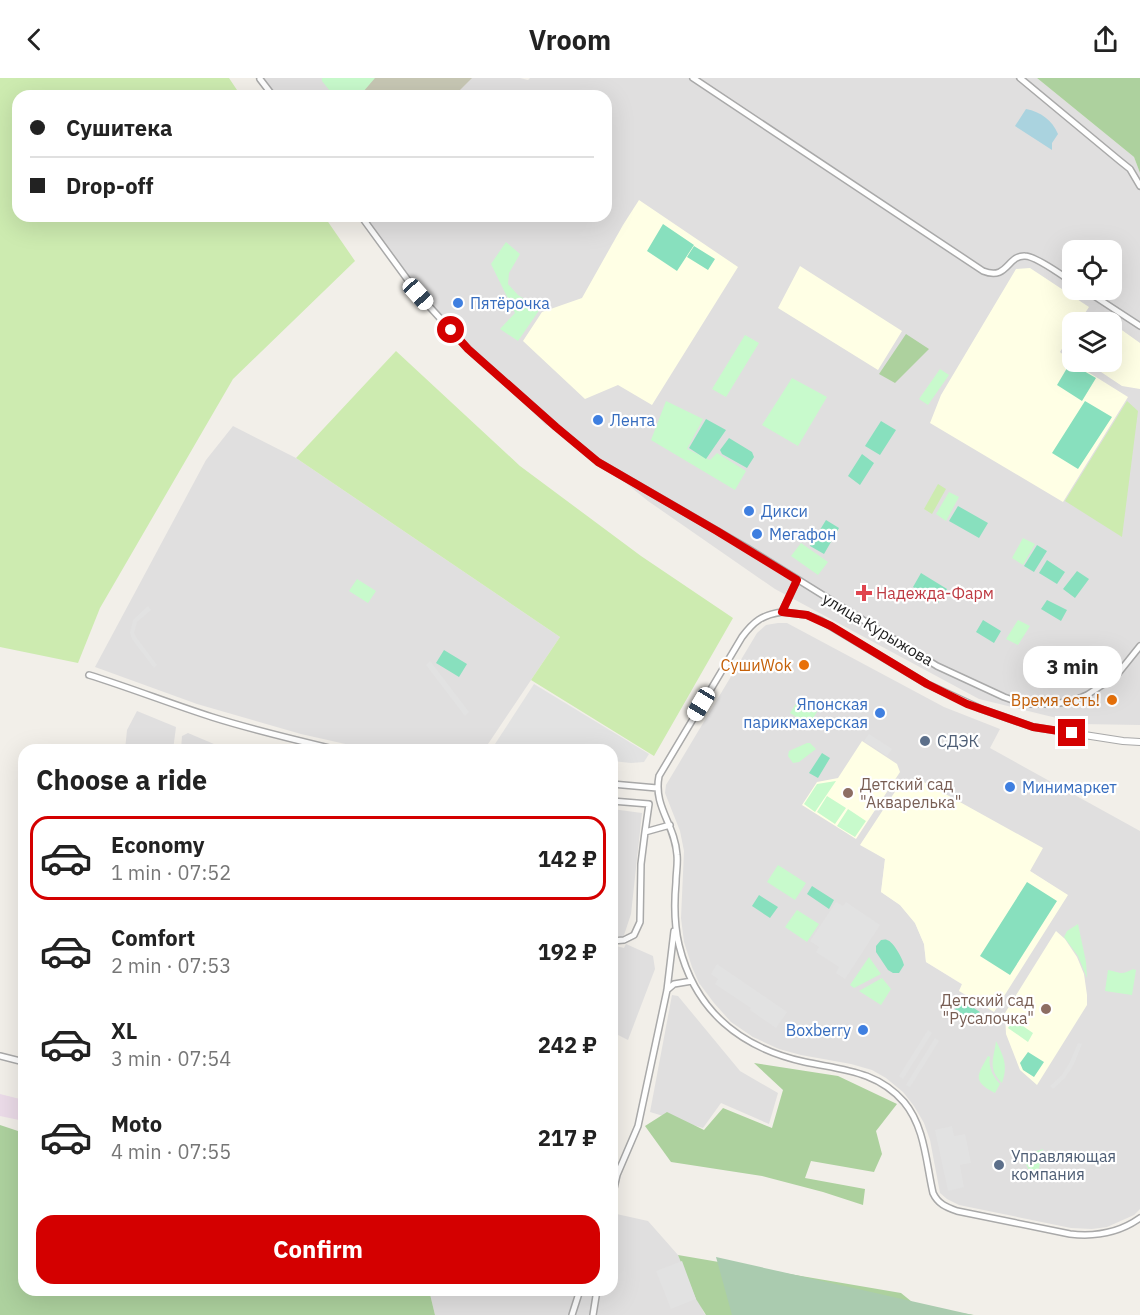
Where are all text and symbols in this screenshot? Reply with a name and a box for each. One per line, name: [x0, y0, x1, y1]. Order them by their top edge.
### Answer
text: Vroom: [529, 22, 611, 57]
icon: back: [18, 23, 51, 56]
icon: share: [1089, 23, 1122, 56]
text: Сушитека: [66, 113, 172, 142]
text: Drop-off: [66, 171, 153, 200]
map controls: [1062, 240, 1122, 372]
button: locate: [1062, 240, 1122, 300]
car: [399, 275, 437, 313]
place label: Пятёрочка: [470, 293, 550, 313]
marker: Пятёрочка: [451, 296, 465, 310]
button: layers: [1062, 312, 1122, 372]
route start: [437, 316, 464, 343]
place label: Лента: [610, 410, 655, 430]
marker: Лента: [591, 413, 605, 427]
place label: Дикси: [761, 501, 808, 521]
marker: Дикси: [742, 504, 756, 518]
place label: Мегафон: [769, 524, 836, 544]
marker: Мегафон: [750, 527, 764, 541]
place label: Надежда-Фарм: [876, 583, 994, 603]
marker: Надежда-Фарм: [857, 586, 871, 600]
street label: улица Курыжова: [819, 588, 937, 670]
callout: 3 min: [1022, 646, 1122, 688]
text: 3 min: [1046, 653, 1099, 680]
place label: СушиWok: [720, 655, 793, 675]
marker: СушиWok: [797, 658, 811, 672]
car: [684, 684, 718, 724]
place label: Время есть!: [1011, 690, 1100, 710]
marker: Время есть!: [1105, 693, 1119, 707]
place label: Японская парикмахерская: [743, 694, 868, 732]
marker: Японская парикмахерская: [873, 706, 887, 720]
route end: [1058, 719, 1085, 746]
place label: СДЭК: [937, 731, 979, 751]
marker: СДЭК: [918, 734, 932, 748]
text: Choose a ride: [36, 762, 207, 797]
place label: Детский сад "Акварелька": [860, 774, 961, 812]
place label: Минимаркет: [1022, 777, 1117, 797]
marker: Минимаркет: [1003, 780, 1017, 794]
marker: Детский сад "Акварелька": [841, 786, 855, 800]
text: Economy: [111, 830, 205, 859]
icon: car: [39, 831, 93, 885]
text: 142 ₽: [538, 844, 597, 873]
text: 1 min · 07:52: [111, 859, 231, 886]
text: Comfort: [111, 923, 195, 952]
icon: car: [39, 924, 93, 978]
text: 192 ₽: [538, 937, 597, 966]
text: 2 min · 07:53: [111, 952, 231, 979]
place label: Детский сад "Русалочка": [941, 990, 1034, 1028]
marker: Детский сад "Русалочка": [1039, 1002, 1053, 1016]
text: XL: [111, 1016, 137, 1045]
icon: car: [39, 1017, 93, 1071]
place label: Boxberry: [786, 1020, 851, 1040]
marker: Boxberry: [856, 1023, 870, 1037]
text: 242 ₽: [538, 1030, 597, 1059]
text: 3 min · 07:54: [111, 1045, 231, 1072]
text: Moto: [111, 1109, 162, 1138]
icon: car: [39, 1110, 93, 1164]
text: 217 ₽: [538, 1123, 597, 1152]
text: 4 min · 07:55: [111, 1138, 231, 1165]
place label: Управляющая компания: [1011, 1146, 1116, 1184]
marker: Управляющая компания: [992, 1158, 1006, 1172]
button: Confirm: [36, 1215, 600, 1284]

